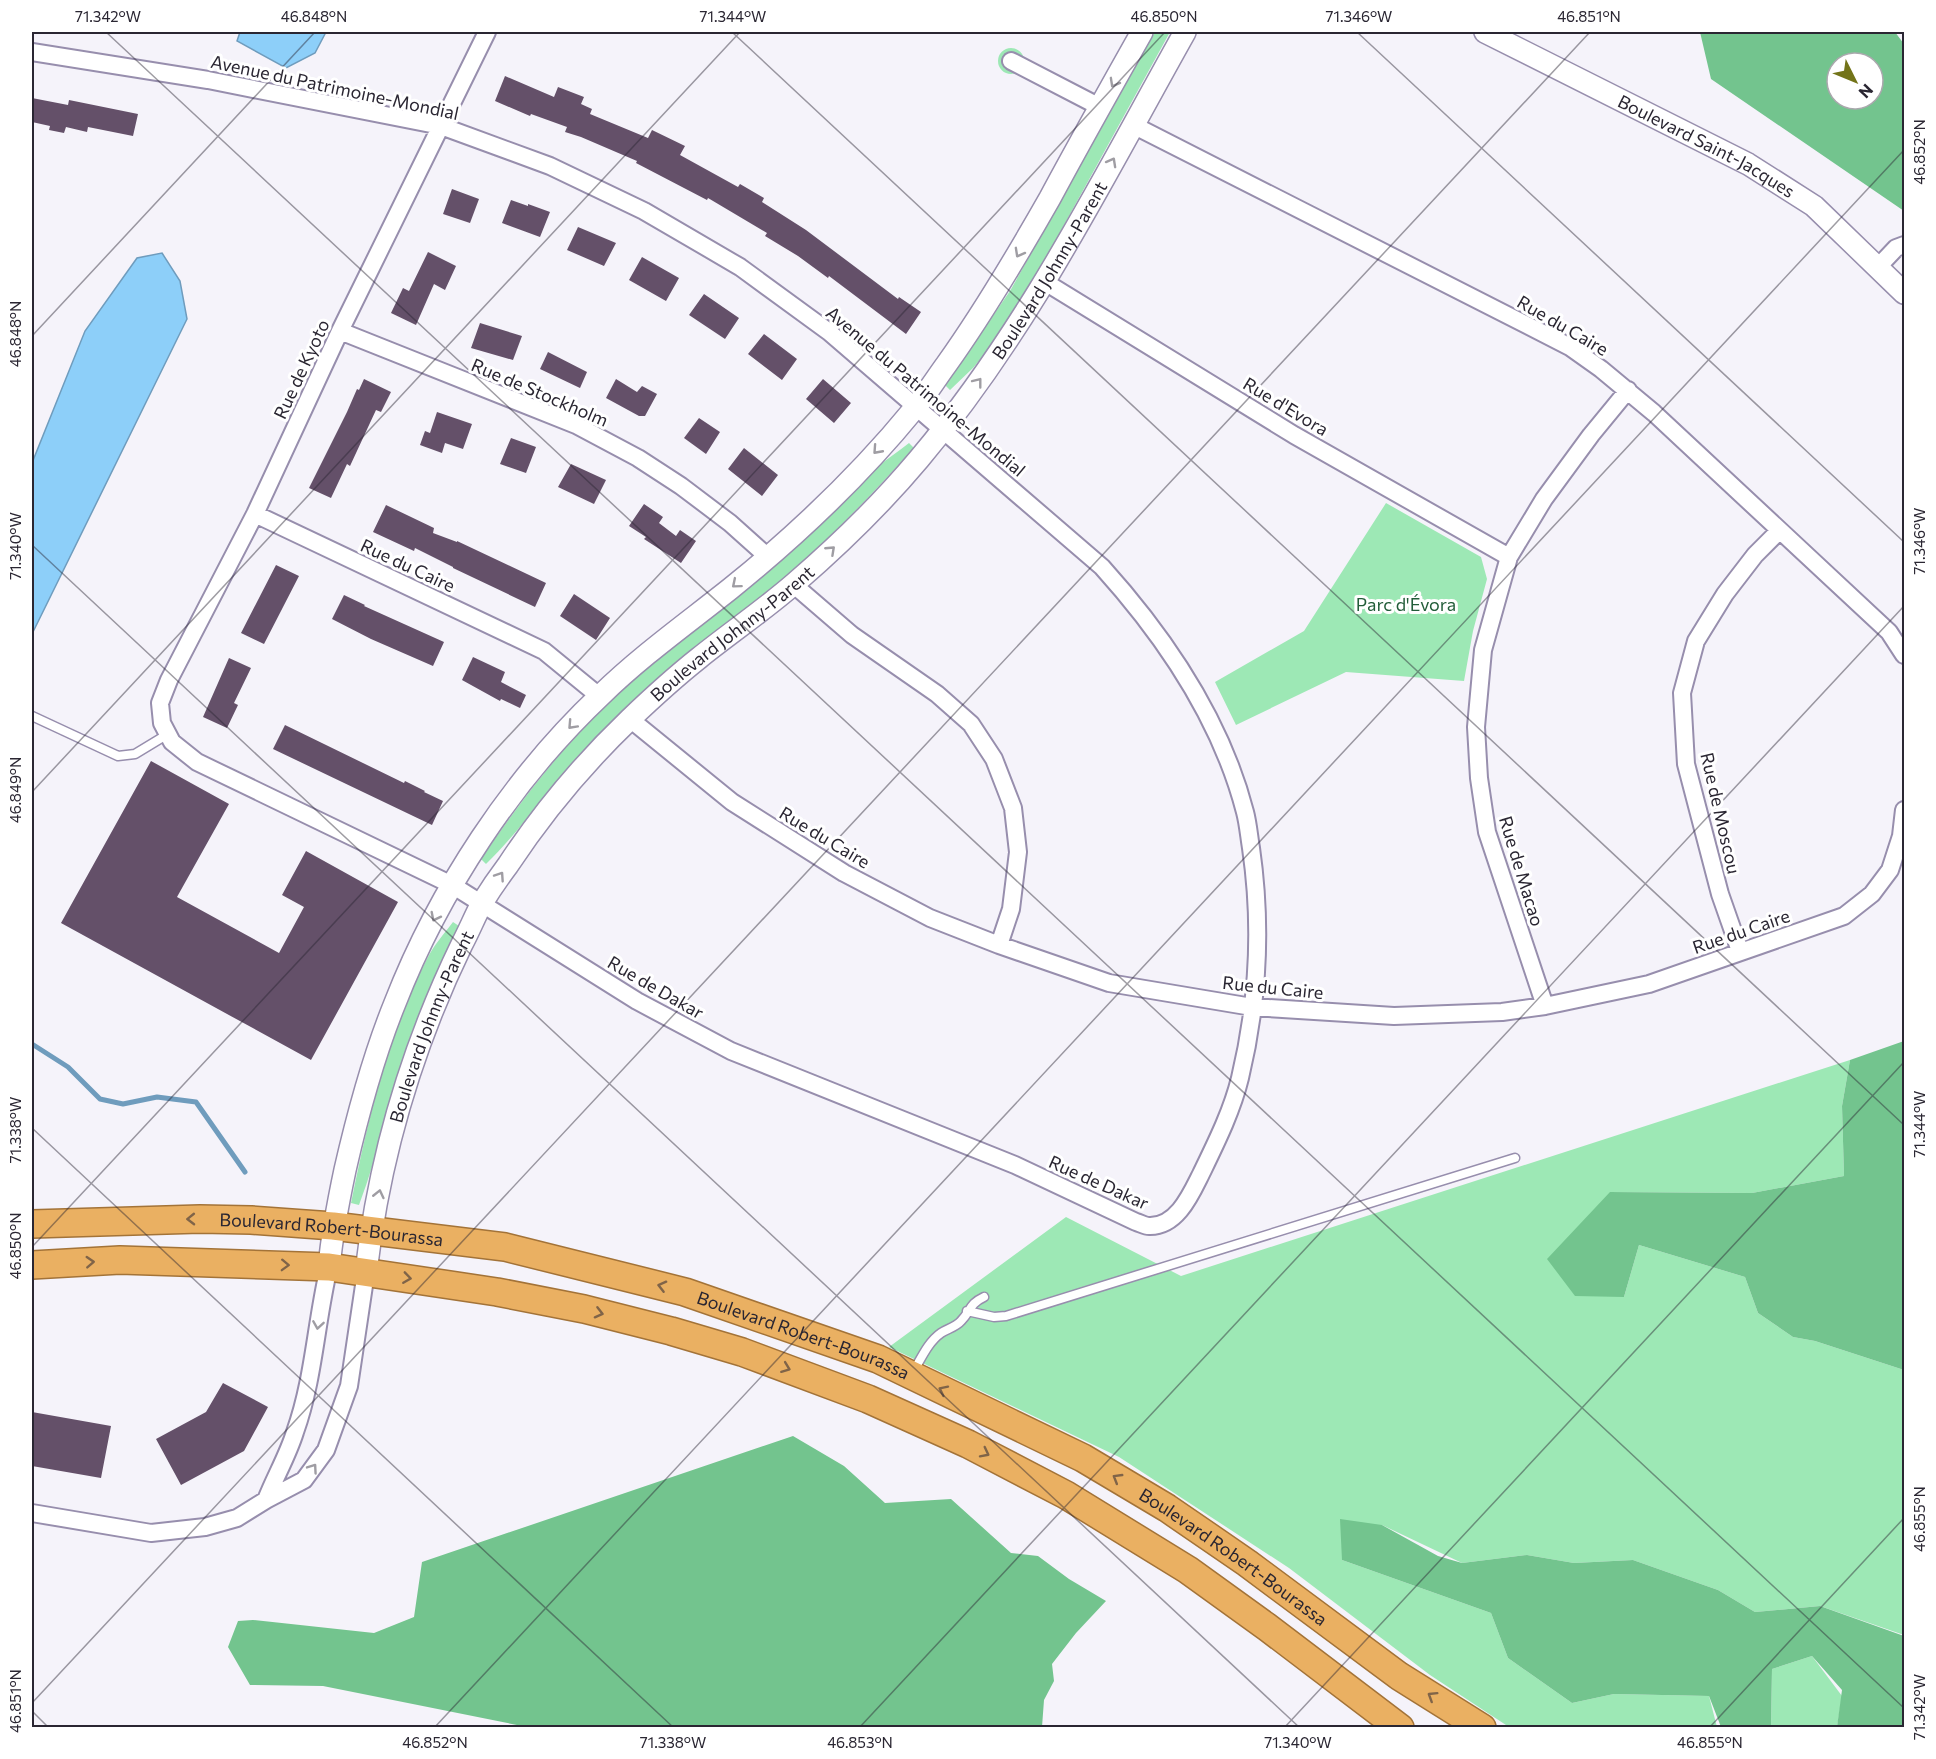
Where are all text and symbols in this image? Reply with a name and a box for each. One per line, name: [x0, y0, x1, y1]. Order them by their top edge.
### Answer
text: 71.342°W: [75, 7, 141, 25]
text: 46.848°N: [281, 7, 347, 25]
text: 71.344°W: [700, 7, 766, 25]
text: 46.850°N: [1131, 7, 1197, 25]
text: 71.346°W: [1326, 7, 1392, 25]
text: 46.851°N: [1557, 7, 1621, 25]
street label: Avenue du Patrimoine-Mondial: [209, 50, 461, 124]
north arrow: [1825, 51, 1885, 111]
one-way arrow: [1109, 76, 1121, 87]
text: N: [1855, 81, 1877, 102]
street label: Boulevard Saint-Jacques: [1614, 90, 1799, 202]
text: 46.852°N: [1910, 119, 1928, 185]
one-way arrow: [1105, 158, 1116, 168]
street label: Boulevard Johnny-Parent: [987, 177, 1111, 363]
one-way arrow: [1015, 247, 1026, 257]
street label: Rue du Caire: [1514, 290, 1612, 360]
text: 46.848°N: [6, 301, 24, 367]
street label: Avenue du Patrimoine-Mondial: [822, 301, 1030, 481]
street label: Rue de Kyoto: [268, 316, 334, 422]
street label: Rue de Stockholm: [468, 353, 612, 431]
street label: Rue d'Evora: [1239, 372, 1333, 440]
one-way arrow: [971, 378, 982, 389]
one-way arrow: [873, 443, 884, 454]
text: 71.346°W: [1910, 508, 1928, 574]
text: 71.340°W: [6, 512, 24, 580]
street label: Rue du Caire: [357, 534, 459, 596]
one-way arrow: [825, 546, 835, 557]
street label: Boulevard Johnny-Parent: [645, 561, 818, 706]
one-way arrow: [731, 577, 742, 588]
park label: Parc d'Évora: [1356, 593, 1456, 615]
one-way arrow: [568, 718, 579, 729]
street label: Rue de Moscou: [1696, 750, 1746, 876]
text: 46.849°N: [6, 757, 24, 823]
street label: Rue du Caire: [776, 801, 874, 873]
street label: Rue de Macao: [1495, 813, 1549, 929]
one-way arrow: [493, 872, 504, 883]
street label: Rue du Caire: [1689, 904, 1793, 958]
one-way arrow: [431, 911, 443, 922]
street label: Boulevard Johnny-Parent: [384, 927, 478, 1125]
street label: Rue de Dakar: [604, 951, 708, 1023]
street label: Rue du Caire: [1221, 971, 1325, 1003]
text: 71.344°W: [1910, 1091, 1928, 1157]
text: 71.338°W: [6, 1097, 24, 1163]
street label: Rue de Dakar: [1046, 1150, 1152, 1214]
one-way arrow: [372, 1189, 385, 1199]
street label: Boulevard Robert-Bourassa: [219, 1208, 445, 1250]
text: 46.850°N: [6, 1213, 24, 1279]
one-way arrow: [186, 1213, 195, 1225]
one-way arrow: [85, 1256, 94, 1269]
one-way arrow: [280, 1258, 289, 1271]
one-way arrow: [403, 1272, 412, 1284]
one-way arrow: [657, 1281, 667, 1294]
street label: Boulevard Robert-Bourassa: [694, 1286, 913, 1384]
one-way arrow: [594, 1305, 604, 1318]
one-way arrow: [312, 1319, 325, 1329]
one-way arrow: [780, 1361, 791, 1373]
one-way arrow: [938, 1386, 949, 1398]
one-way arrow: [978, 1446, 989, 1457]
one-way arrow: [306, 1463, 317, 1474]
one-way arrow: [1113, 1473, 1123, 1485]
street label: Boulevard Robert-Bourassa: [1135, 1483, 1332, 1630]
text: 46.855°N: [1910, 1486, 1928, 1552]
text: 46.851°N: [6, 1669, 24, 1733]
text: 71.342°W: [1910, 1674, 1928, 1740]
one-way arrow: [1428, 1692, 1438, 1704]
text: 46.852°N: [402, 1733, 468, 1751]
text: 71.338°W: [640, 1733, 706, 1751]
text: 46.853°N: [827, 1733, 893, 1751]
text: 71.340°W: [1264, 1733, 1332, 1751]
text: 46.855°N: [1677, 1733, 1743, 1751]

